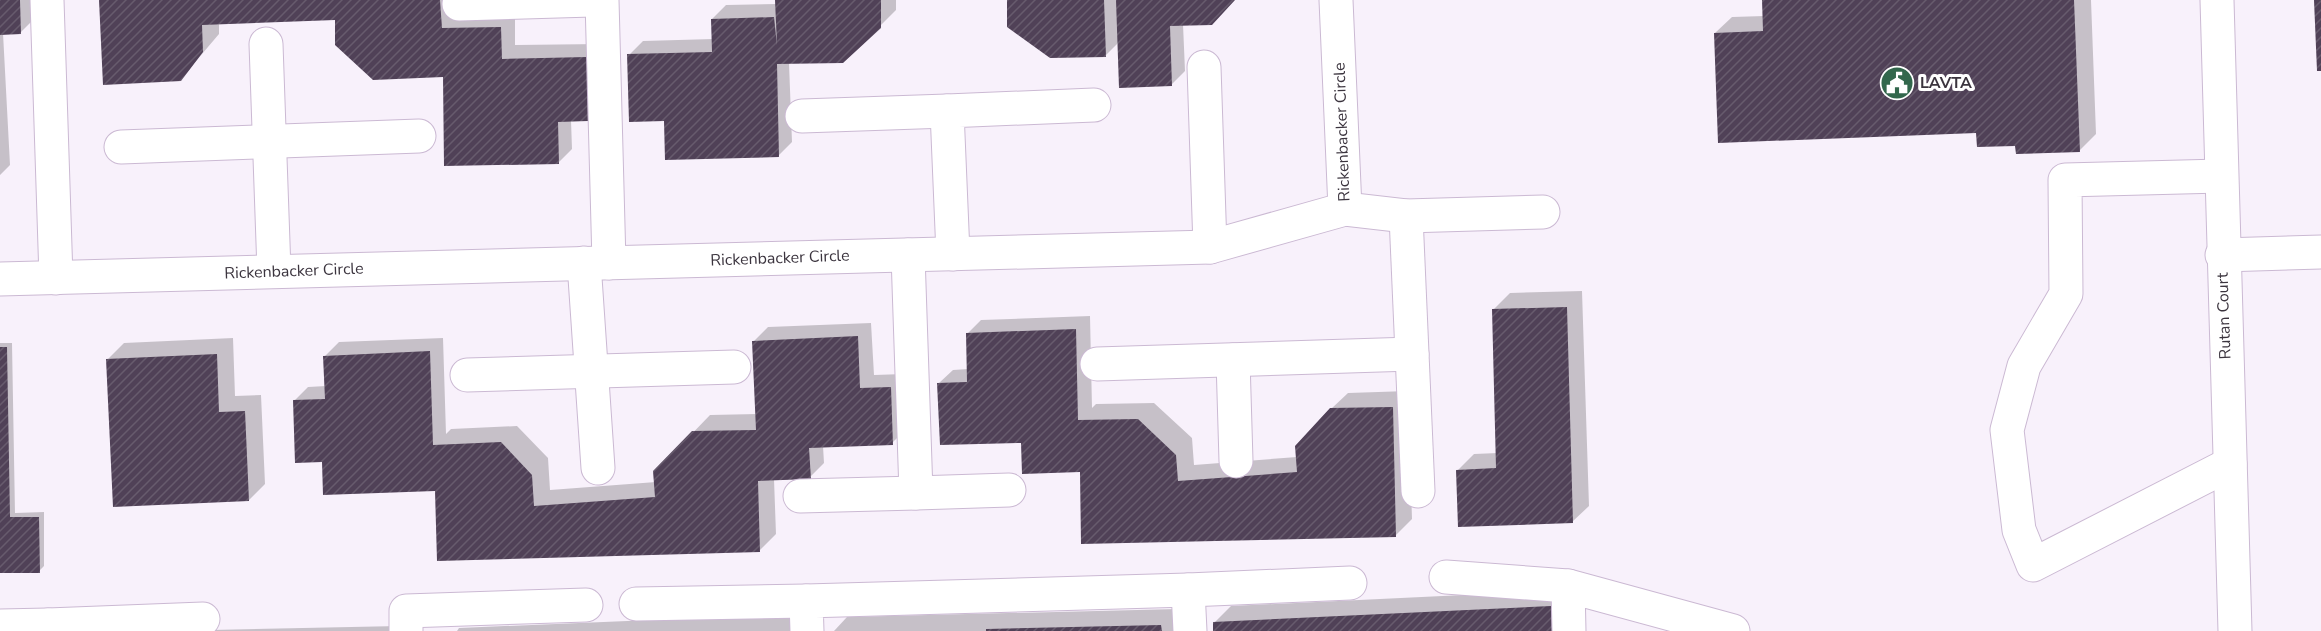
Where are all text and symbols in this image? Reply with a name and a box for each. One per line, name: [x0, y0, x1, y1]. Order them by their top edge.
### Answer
street label: Rickenbacker Circle: [1329, 62, 1355, 202]
public building icon: LAVTA: [1879, 65, 1915, 101]
place label: LAVTA: [1920, 72, 1972, 94]
street label: Rickenbacker Circle: [710, 245, 850, 271]
street label: Rickenbacker Circle: [224, 258, 364, 284]
street label: Rutan Court: [2211, 272, 2237, 360]

